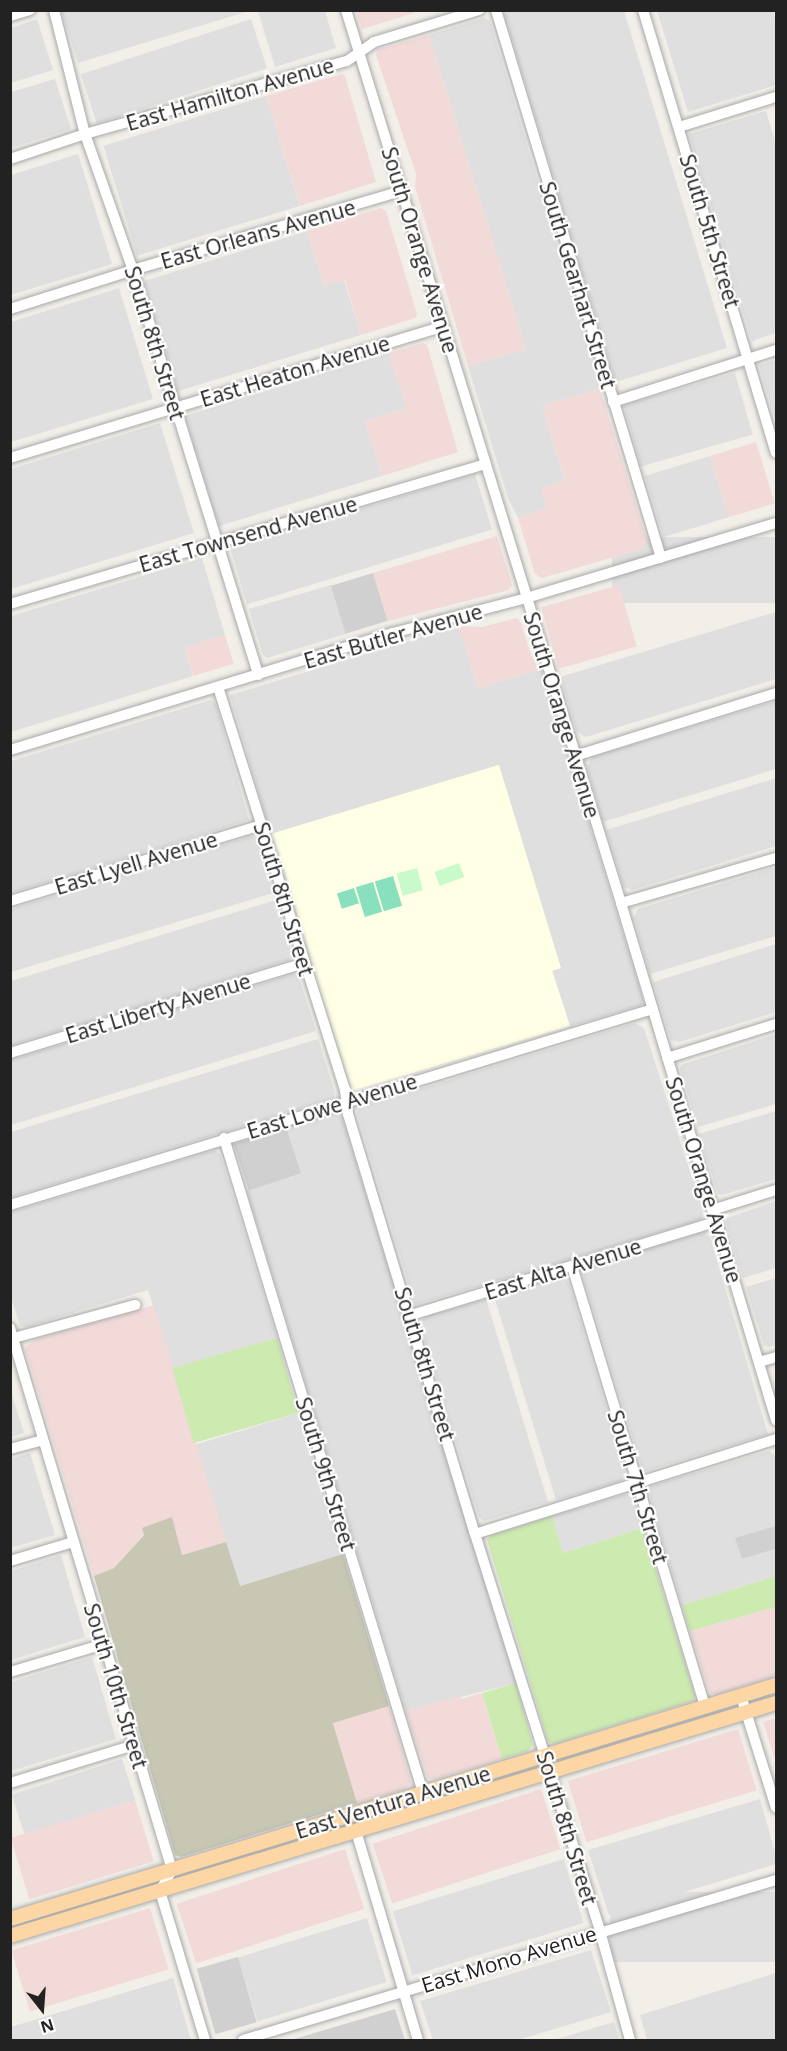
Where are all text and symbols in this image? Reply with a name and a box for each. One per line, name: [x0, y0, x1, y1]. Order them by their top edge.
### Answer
street label: East Hamilton Avenue: [123, 52, 337, 136]
street label: South Orange Avenue: [377, 144, 463, 356]
street label: South 5th Street: [675, 151, 745, 311]
street label: South Gearhart Street: [535, 179, 621, 391]
street label: East Orleans Avenue: [158, 194, 358, 274]
street label: South 8th Street: [120, 263, 190, 423]
street label: East Heaton Avenue: [197, 330, 393, 412]
street label: East Townsend Avenue: [136, 491, 360, 577]
street label: East Butler Avenue: [301, 598, 485, 674]
street label: South Orange Avenue: [519, 609, 605, 821]
street label: South 8th Street: [249, 819, 319, 979]
street label: East Lyell Avenue: [52, 826, 220, 900]
street label: East Liberty Avenue: [62, 968, 254, 1048]
street label: East Lowe Avenue: [244, 1068, 420, 1144]
street label: South Orange Avenue: [661, 1074, 747, 1286]
street label: East Alta Avenue: [482, 1233, 644, 1305]
street label: South 8th Street: [390, 1284, 460, 1444]
street label: South 9th Street: [291, 1394, 361, 1554]
street label: South 7th Street: [603, 1407, 673, 1567]
street label: South 10th Street: [79, 1600, 153, 1772]
street label: South 8th Street: [532, 1748, 602, 1908]
street label: East Ventura Avenue: [292, 1760, 494, 1844]
street label: East Mono Avenue: [418, 1920, 600, 1998]
north arrow: [12, 1979, 72, 2039]
text: N: [38, 2014, 57, 2039]

